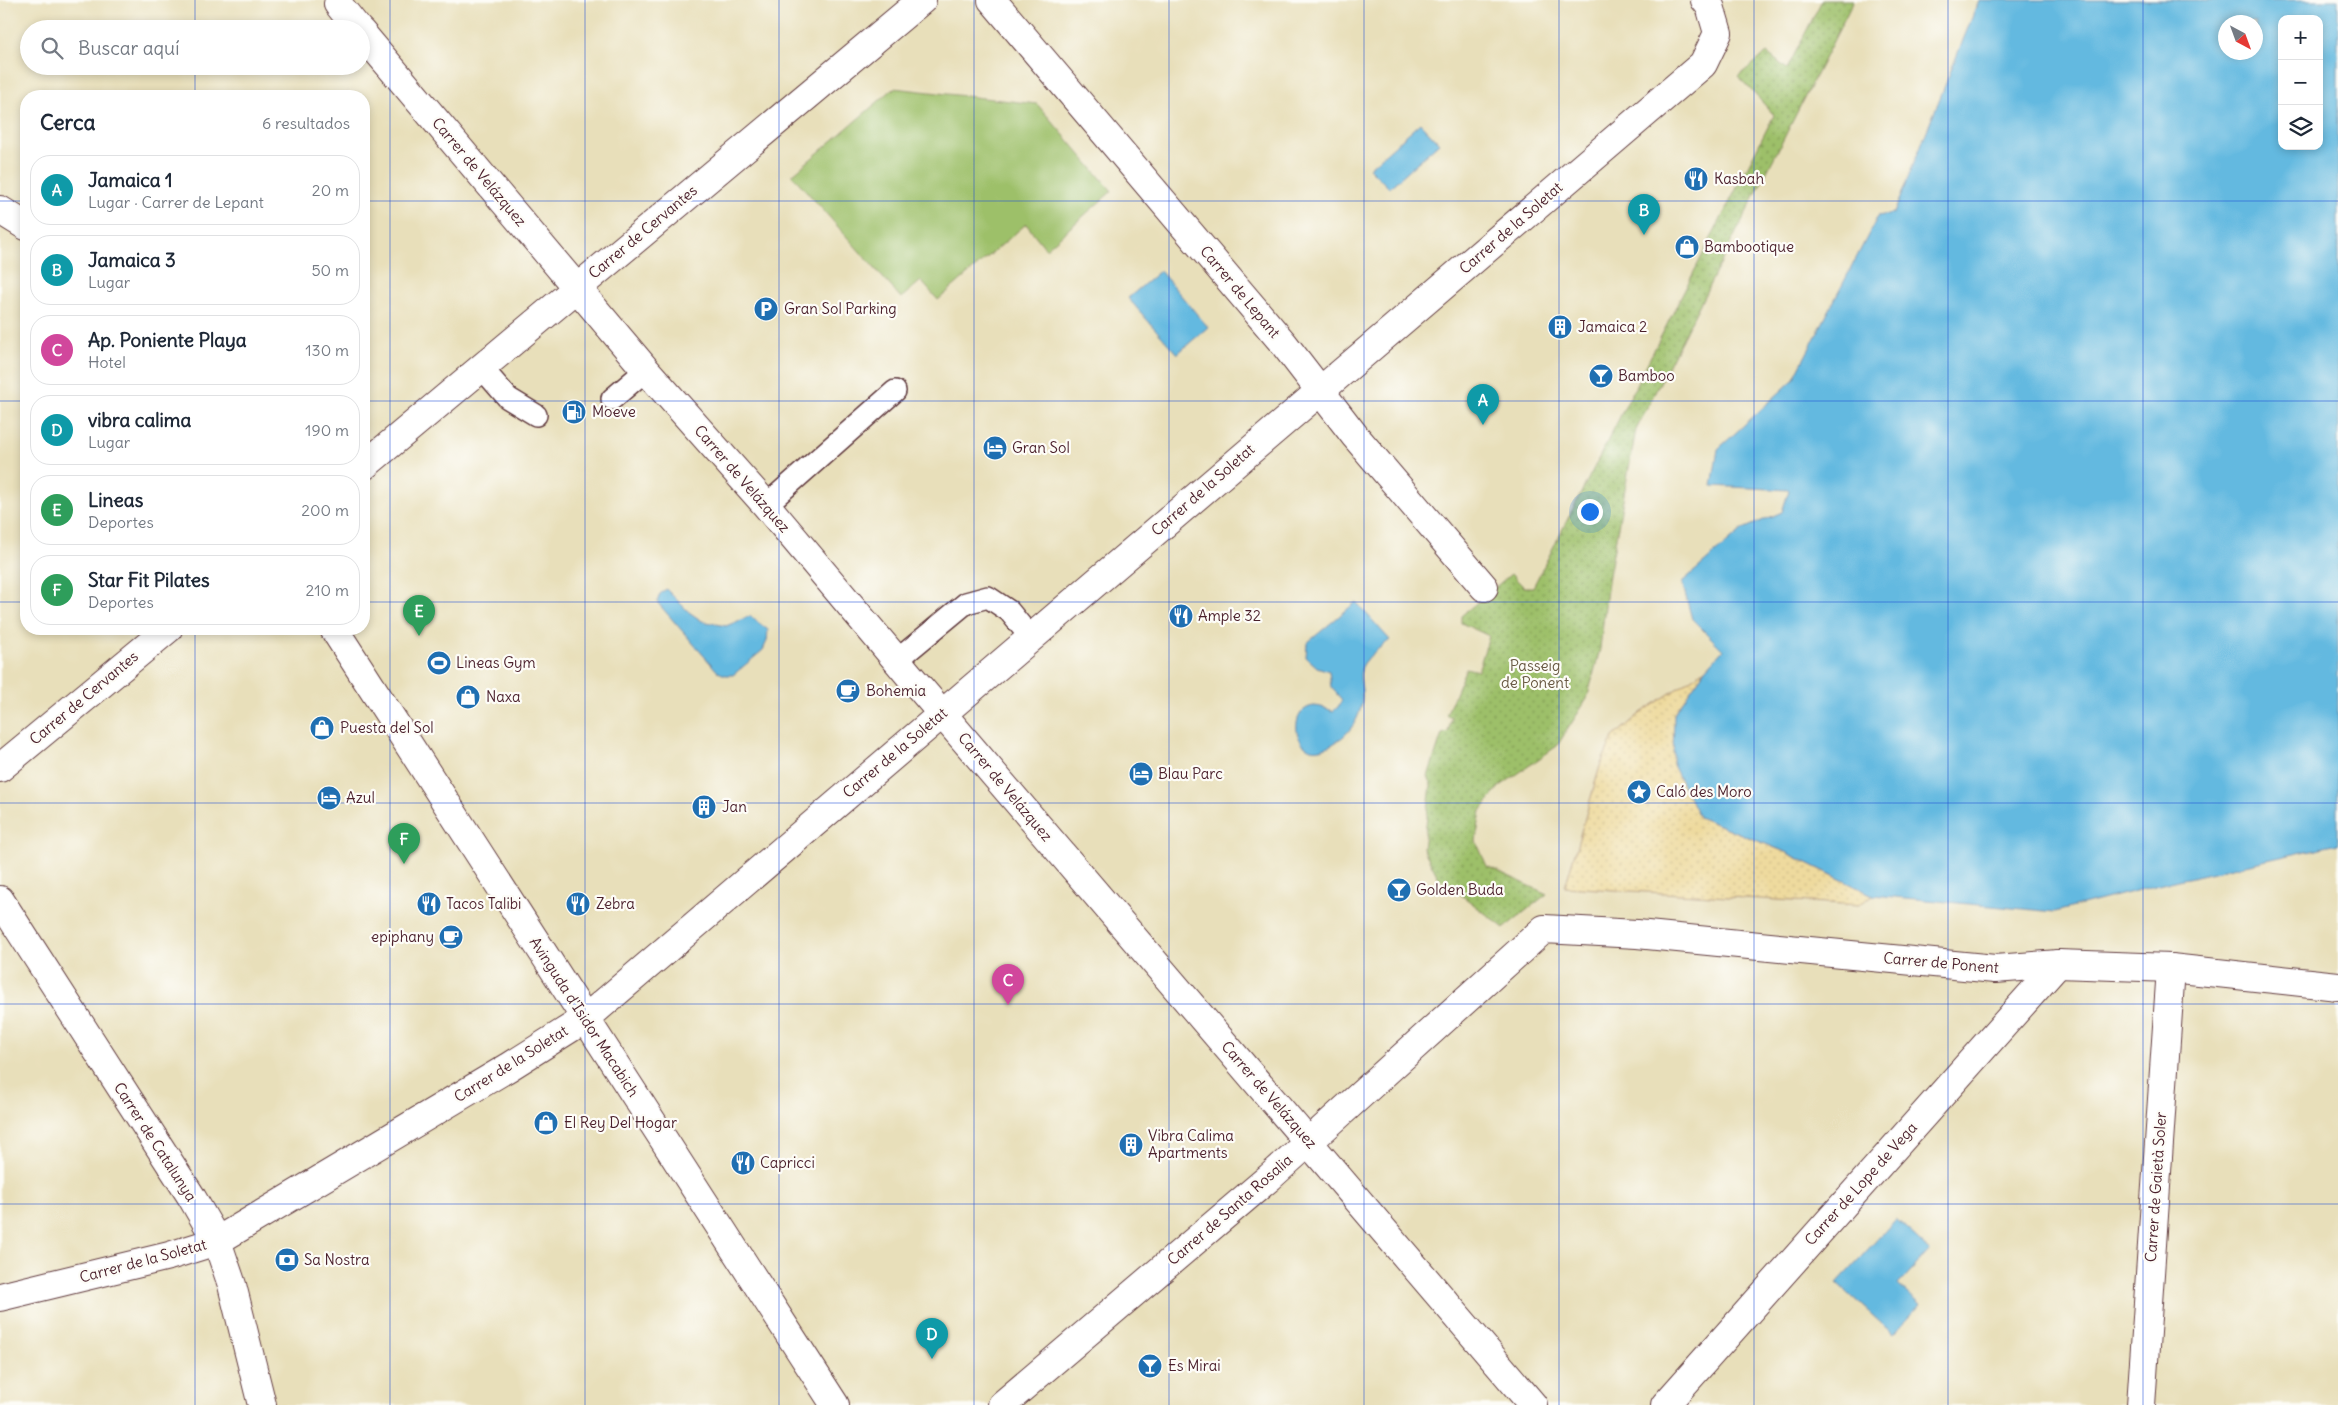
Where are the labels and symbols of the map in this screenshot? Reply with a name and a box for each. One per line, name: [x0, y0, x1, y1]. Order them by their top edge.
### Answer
north arrow: [2218, 15, 2263, 60]
street label: Carrer de Velázquez: [428, 113, 530, 230]
restaurant icon: Kasbah: [1683, 166, 1709, 192]
place label: Kasbah: [1714, 169, 1764, 188]
street label: Carrer de la Soletat: [1455, 178, 1566, 278]
street label: Carrer de Cervantes: [584, 180, 701, 283]
pin: B: [1628, 194, 1660, 235]
shop icon: Bambootique: [1674, 234, 1700, 260]
place label: Bambootique: [1704, 237, 1794, 256]
street label: Carrer de Lepant: [1196, 242, 1285, 342]
parking icon: Gran Sol Parking: [753, 296, 779, 322]
place label: Gran Sol Parking: [784, 299, 897, 318]
building icon: Jamaica 2: [1547, 314, 1573, 340]
place label: Jamaica 2: [1578, 317, 1647, 336]
bar icon: Bamboo: [1588, 363, 1614, 389]
place label: Bamboo: [1618, 366, 1675, 385]
pin: A: [1467, 384, 1499, 425]
fuel station icon: Moeve: [561, 399, 587, 425]
place label: Moeve: [592, 402, 636, 421]
street label: Carrer de Velázquez: [690, 421, 794, 536]
hotel icon: Gran Sol: [982, 435, 1008, 461]
place label: Gran Sol: [1012, 438, 1070, 457]
street label: Carrer de la Soletat: [1147, 440, 1258, 540]
your location: [1577, 499, 1603, 525]
pin: E: [403, 595, 435, 636]
restaurant icon: Ample 32: [1168, 603, 1194, 629]
place label: Ample 32: [1198, 606, 1261, 625]
street label: Carrer de Cervantes: [25, 646, 142, 749]
sports icon: Lineas Gym: [426, 650, 452, 676]
place label: Lineas Gym: [456, 653, 536, 672]
park label: Passeig de Ponent: [1501, 656, 1569, 692]
cafe icon: Bohemia: [835, 678, 861, 704]
place label: Bohemia: [866, 681, 927, 700]
shop icon: Naxa: [455, 684, 481, 710]
place label: Naxa: [486, 687, 521, 706]
street label: Carrer de la Soletat: [839, 703, 951, 802]
shop icon: Puesta del Sol: [309, 715, 335, 741]
place label: Puesta del Sol: [340, 718, 434, 737]
street label: Carrer de Velázquez: [954, 728, 1056, 845]
hotel icon: Blau Parc: [1128, 761, 1154, 787]
place label: Blau Parc: [1158, 764, 1223, 783]
place icon: Caló des Moro: [1626, 779, 1652, 805]
place label: Caló des Moro: [1656, 782, 1752, 801]
hotel icon: Azul: [316, 785, 342, 811]
place label: Azul: [346, 788, 375, 807]
building icon: Jan: [691, 794, 717, 820]
place label: Jan: [722, 797, 747, 816]
pin: F: [388, 823, 420, 864]
bar icon: Golden Buda: [1386, 877, 1412, 903]
place label: Golden Buda: [1416, 880, 1504, 899]
restaurant icon: Tacos Talibi: [416, 891, 442, 917]
restaurant icon: Zebra: [565, 891, 591, 917]
place label: Tacos Talibi: [446, 894, 521, 913]
place label: Zebra: [596, 894, 635, 913]
cafe icon: epiphany: [438, 924, 464, 950]
place label: epiphany: [371, 927, 434, 946]
street label: Avinguda d'Isidor Macabich: [526, 933, 643, 1101]
street label: Carrer de Ponent: [1883, 948, 2000, 977]
pin: C: [992, 964, 1024, 1005]
street label: Carrer de la Soletat: [450, 1021, 571, 1106]
street label: Carrer de Velázquez: [1217, 1037, 1321, 1152]
street label: Carrer de Catalunya: [110, 1079, 201, 1205]
shop icon: El Rey Del Hogar: [533, 1110, 559, 1136]
street label: Carrer de Gaietà Soler: [2141, 1111, 2170, 1263]
place label: El Rey Del Hogar: [564, 1113, 677, 1132]
street label: Carrer de Lope de Vega: [1800, 1118, 1921, 1249]
place label: Vibra Calima Apartments: [1148, 1126, 1234, 1162]
building icon: Vibra Calima Apartments: [1118, 1132, 1144, 1158]
restaurant icon: Capricci: [730, 1150, 756, 1176]
street label: Carrer de Santa Rosalia: [1163, 1150, 1296, 1269]
place label: Capricci: [760, 1153, 815, 1172]
street label: Carrer de la Soletat: [77, 1234, 208, 1287]
bank icon: Sa Nostra: [274, 1247, 300, 1273]
place label: Sa Nostra: [304, 1250, 370, 1269]
pin: D: [916, 1318, 948, 1359]
bar icon: Es Mirai: [1137, 1353, 1163, 1379]
place label: Es Mirai: [1168, 1356, 1221, 1375]

